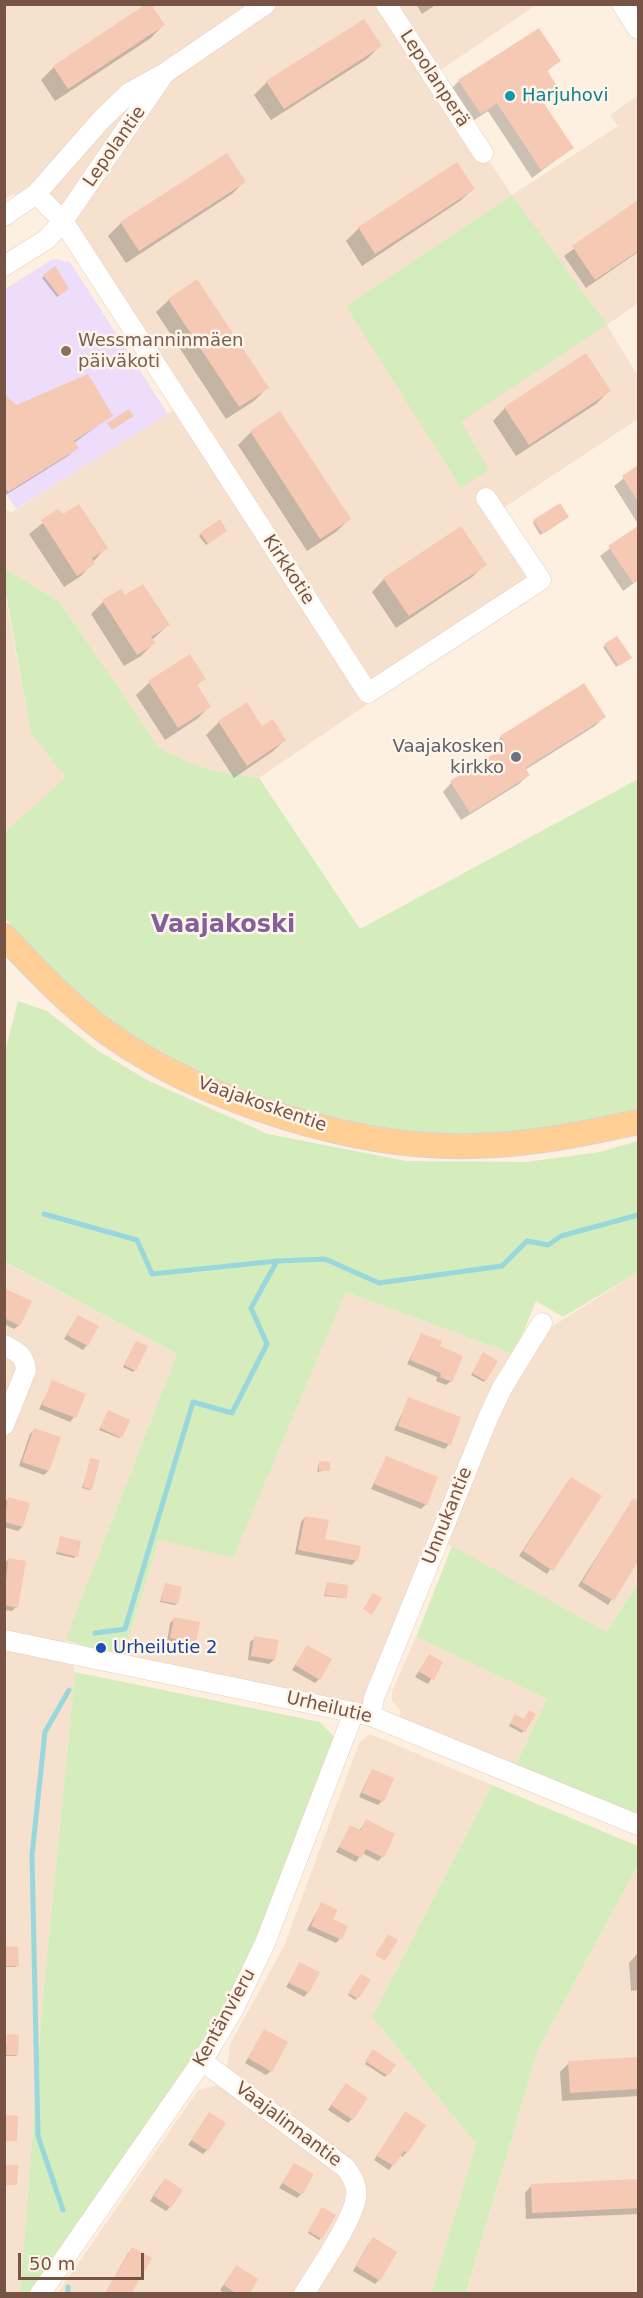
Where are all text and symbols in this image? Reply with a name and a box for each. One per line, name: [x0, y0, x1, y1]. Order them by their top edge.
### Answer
street label: Lepolanperä: [395, 26, 473, 132]
place label: Harjuhovi: [522, 85, 608, 107]
marker: Harjuhovi: [503, 89, 517, 103]
street label: Lepolantie: [79, 102, 151, 192]
place label: Wessmanninmäen päiväkoti: [78, 330, 243, 372]
marker: Wessmanninmäen päiväkoti: [59, 344, 73, 358]
street label: Kirkkotie: [258, 531, 318, 609]
place label: Vaajakosken kirkko: [393, 736, 504, 778]
marker: Vaajakosken kirkko: [509, 750, 523, 764]
district label: Vaajakoski: [151, 912, 295, 940]
street label: Vaajakoskentie: [195, 1073, 329, 1137]
street label: Unnukantie: [419, 1464, 477, 1568]
place label: Urheilutie 2: [113, 1637, 217, 1659]
marker: Urheilutie 2: [94, 1641, 108, 1655]
street label: Urheilutie: [284, 1688, 374, 1728]
street label: Kentänvieru: [189, 1965, 261, 2071]
street label: Vaajalinnantie: [231, 2078, 345, 2172]
scale bar: [21, 2241, 147, 2279]
text: 50 m: [29, 2253, 75, 2274]

